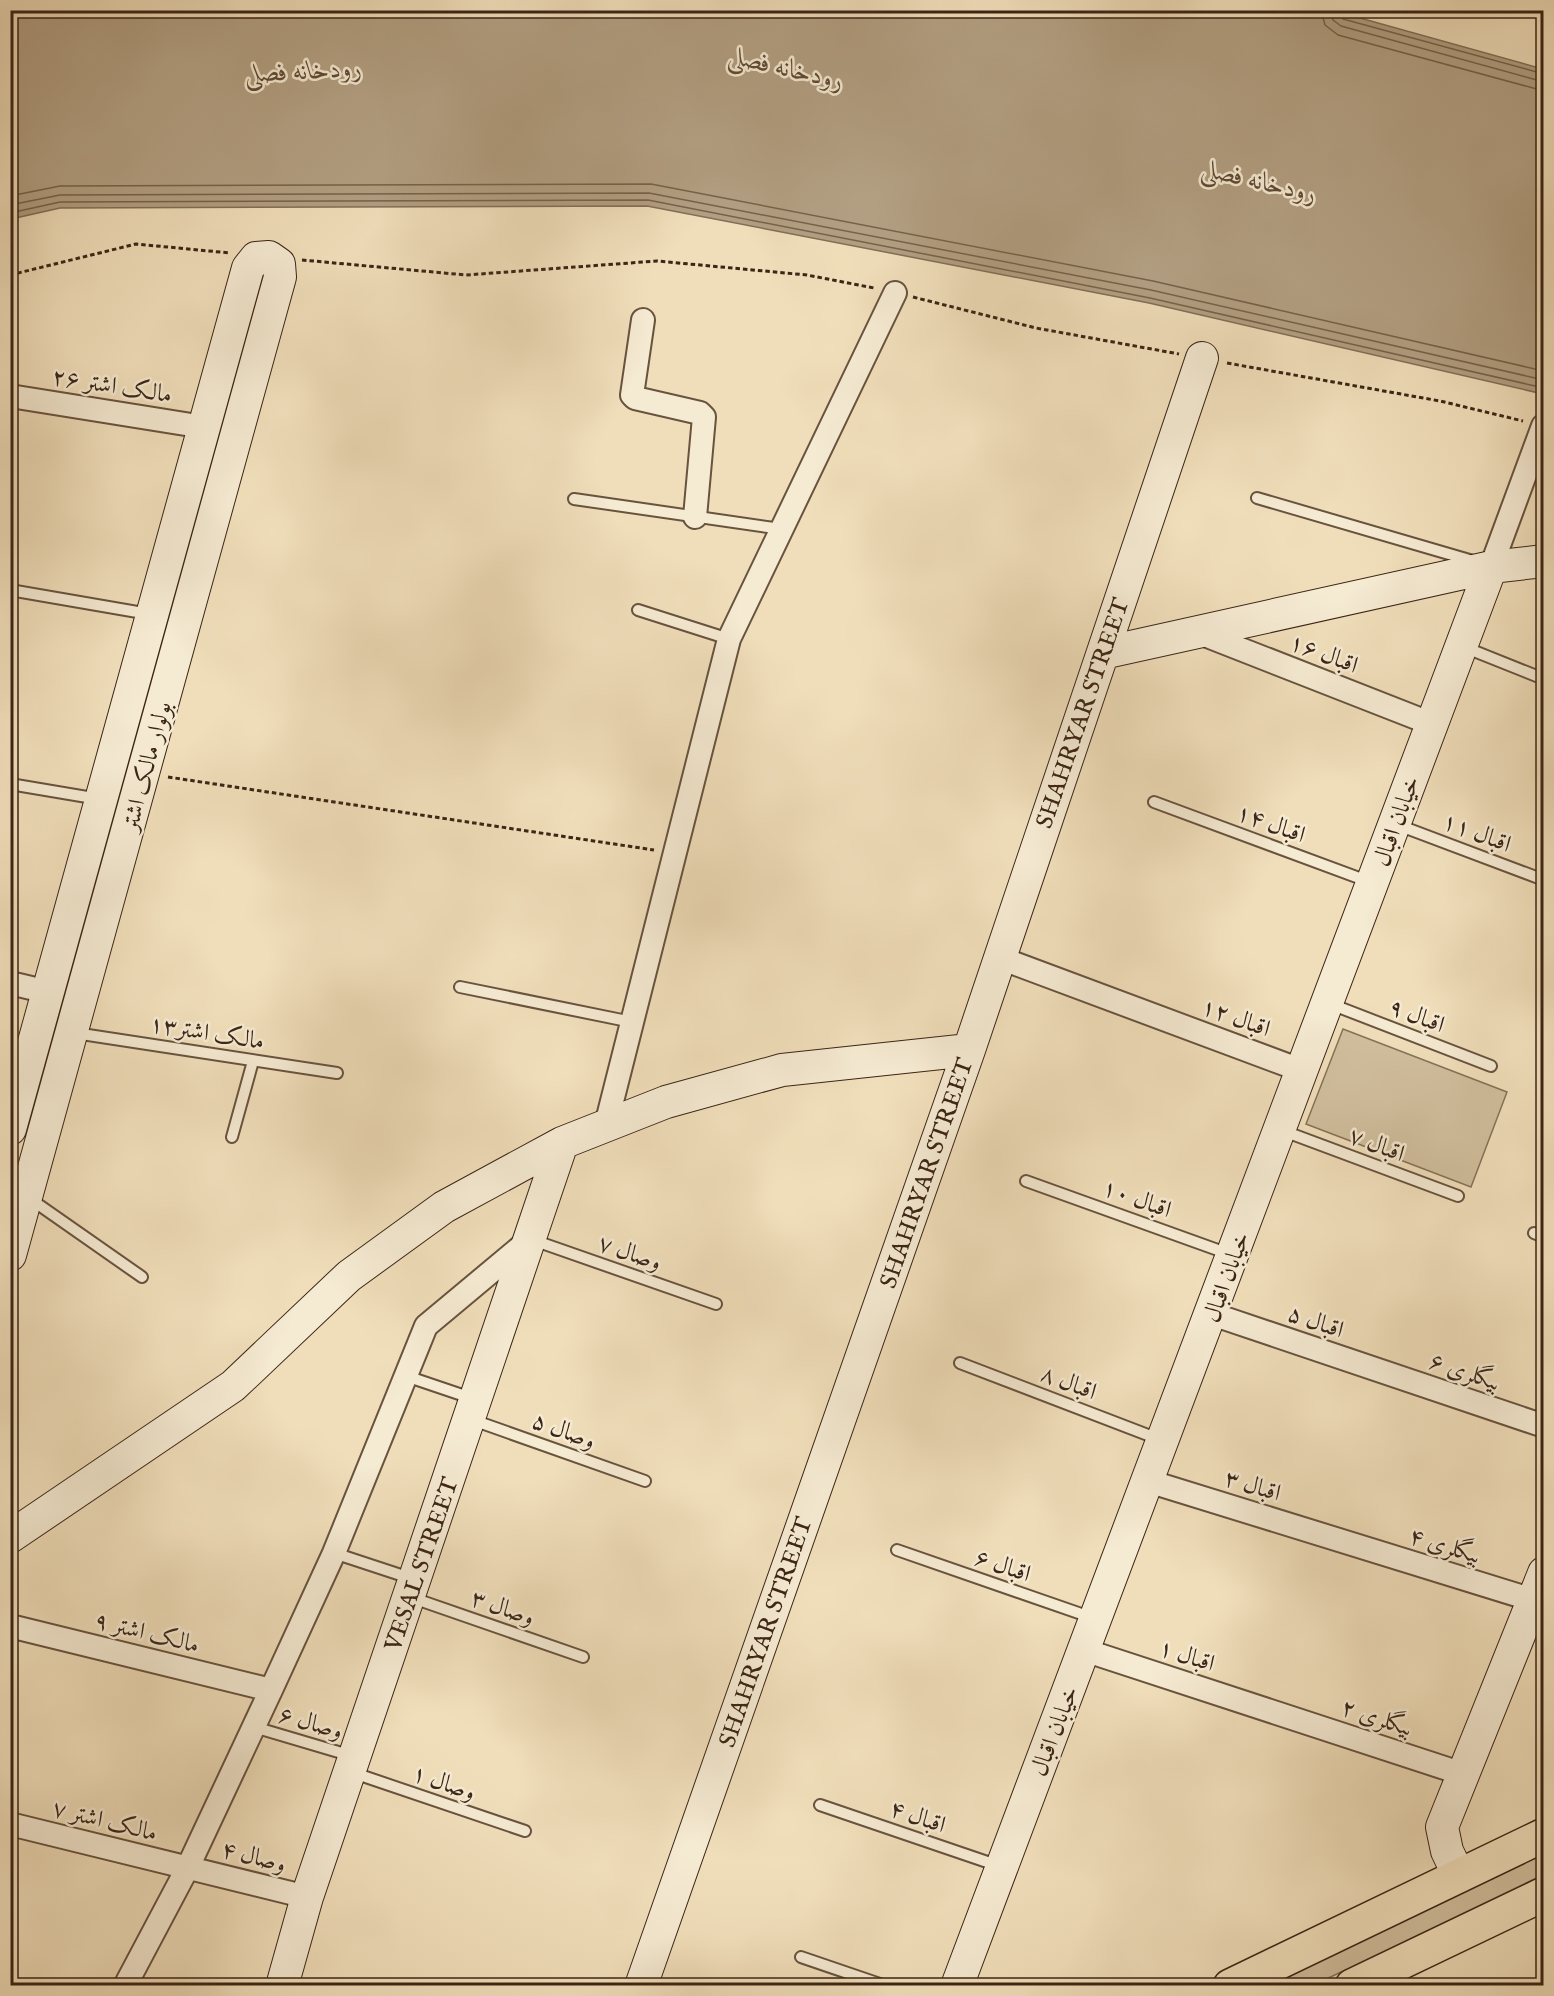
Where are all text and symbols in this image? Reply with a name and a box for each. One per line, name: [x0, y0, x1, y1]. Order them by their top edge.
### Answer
water label: رودخانه فصلی: [724, 39, 847, 99]
water label: رودخانه فصلی: [243, 52, 363, 92]
water label: رودخانه فصلی: [1197, 152, 1320, 212]
street label: مالک اشتر ۲۶: [49, 362, 174, 411]
street label: SHAHRYAR STREET: [1029, 594, 1138, 833]
street label: اقبال ۱۶: [1285, 627, 1362, 682]
street label: بولوار مالک اشتر: [114, 698, 180, 838]
street label: خیابان اقبال: [1367, 772, 1428, 871]
street label: اقبال ۱۴: [1232, 798, 1309, 851]
street label: اقبال ۱۱: [1438, 806, 1515, 861]
street label: اقبال ۱۲: [1197, 992, 1274, 1045]
street label: اقبال ۹: [1384, 992, 1449, 1041]
street label: مالک اشتر۱۳: [147, 1009, 266, 1058]
street label: SHAHRYAR STREET: [873, 1054, 982, 1293]
street label: اقبال ۷: [1344, 1121, 1409, 1170]
street label: اقبال ۱۰: [1098, 1173, 1175, 1226]
street label: وصال ۷: [593, 1228, 666, 1279]
street label: خیابان اقبال: [1197, 1228, 1258, 1327]
street label: اقبال ۵: [1283, 1298, 1348, 1346]
street label: بیگلری ۶: [1425, 1345, 1504, 1399]
street label: اقبال ۸: [1036, 1359, 1101, 1408]
street label: وصال ۵: [527, 1406, 600, 1457]
street label: اقبال ۳: [1221, 1463, 1285, 1510]
street label: VESAL STREET: [378, 1473, 467, 1656]
street label: SHAHRYAR STREET: [712, 1513, 821, 1752]
street label: بیگلری ۴: [1405, 1520, 1484, 1572]
street label: اقبال ۶: [970, 1542, 1035, 1590]
street label: وصال ۳: [466, 1583, 539, 1634]
street label: مالک اشتر ۹: [91, 1605, 202, 1661]
street label: اقبال ۱: [1154, 1633, 1219, 1680]
street label: خیابان اقبال: [1024, 1682, 1087, 1781]
street label: بیگلری ۲: [1337, 1691, 1416, 1744]
street label: وصال ۶: [275, 1700, 346, 1747]
street label: وصال ۱: [407, 1758, 480, 1809]
street label: مالک اشتر ۷: [49, 1793, 160, 1849]
street label: اقبال ۴: [885, 1793, 950, 1841]
street label: وصال ۴: [218, 1834, 289, 1880]

